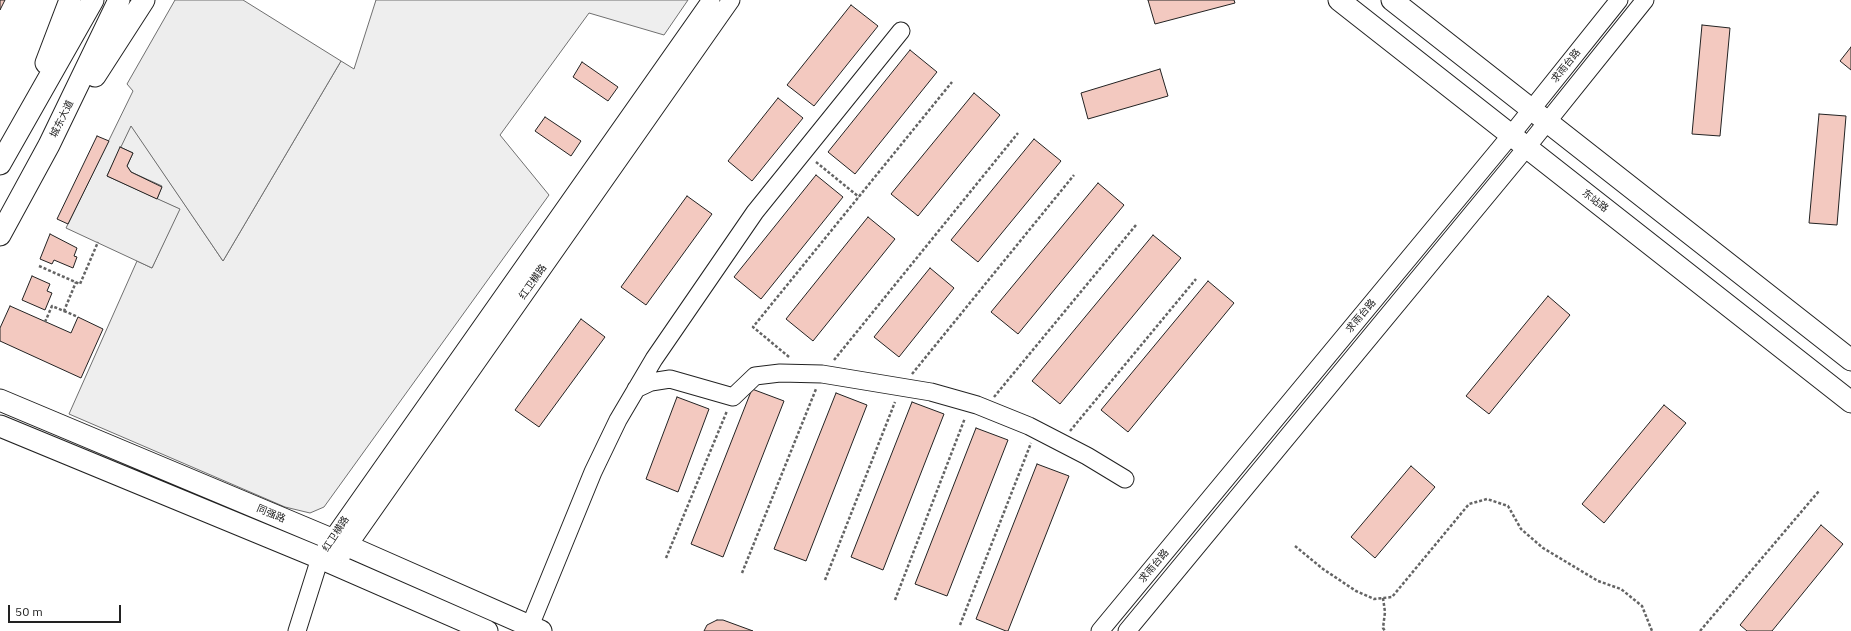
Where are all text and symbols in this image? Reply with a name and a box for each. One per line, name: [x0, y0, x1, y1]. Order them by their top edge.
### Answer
street label: 求雨台路: [1549, 47, 1583, 85]
street label: 城东大道: [48, 98, 76, 140]
street label: 东站路: [1579, 187, 1611, 215]
street label: 红卫横路: [517, 262, 549, 302]
street label: 求雨台路: [1344, 297, 1378, 335]
street label: 同强路: [255, 503, 287, 525]
street label: 红卫横路: [320, 514, 352, 554]
street label: 求雨台路: [1137, 547, 1171, 585]
scale bar: [10, 597, 123, 623]
text: 50 m: [15, 604, 43, 619]

